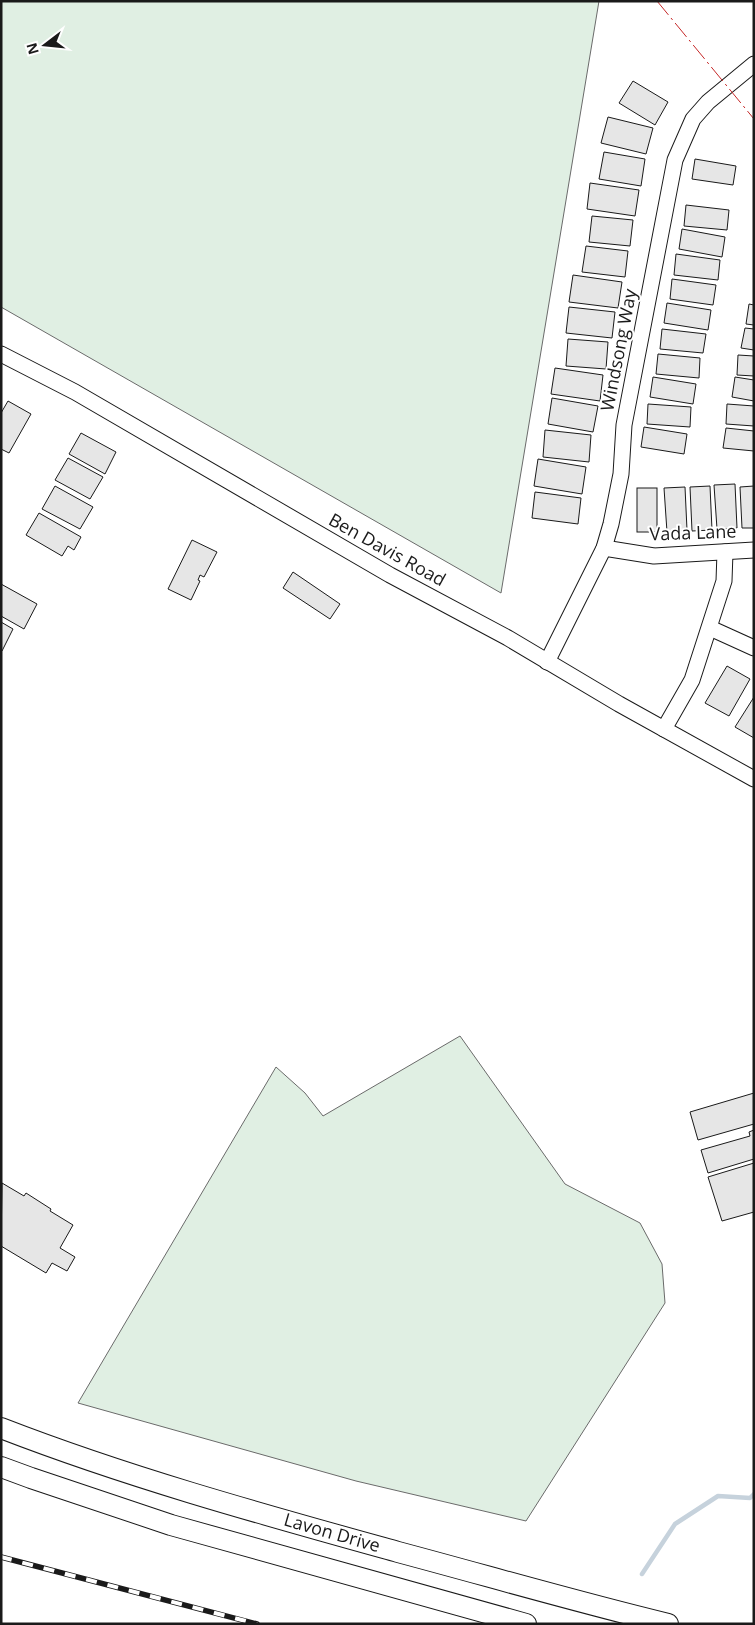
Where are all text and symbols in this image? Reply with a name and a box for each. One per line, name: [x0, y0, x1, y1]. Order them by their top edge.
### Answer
north arrow: [20, 20, 70, 70]
text: N: [21, 41, 43, 57]
street label: Windsong Way: [594, 286, 642, 413]
street label: Ben Davis Road: [325, 507, 450, 591]
street label: Vada Lane: [649, 518, 737, 546]
street label: Lavon Drive: [281, 1507, 383, 1557]

